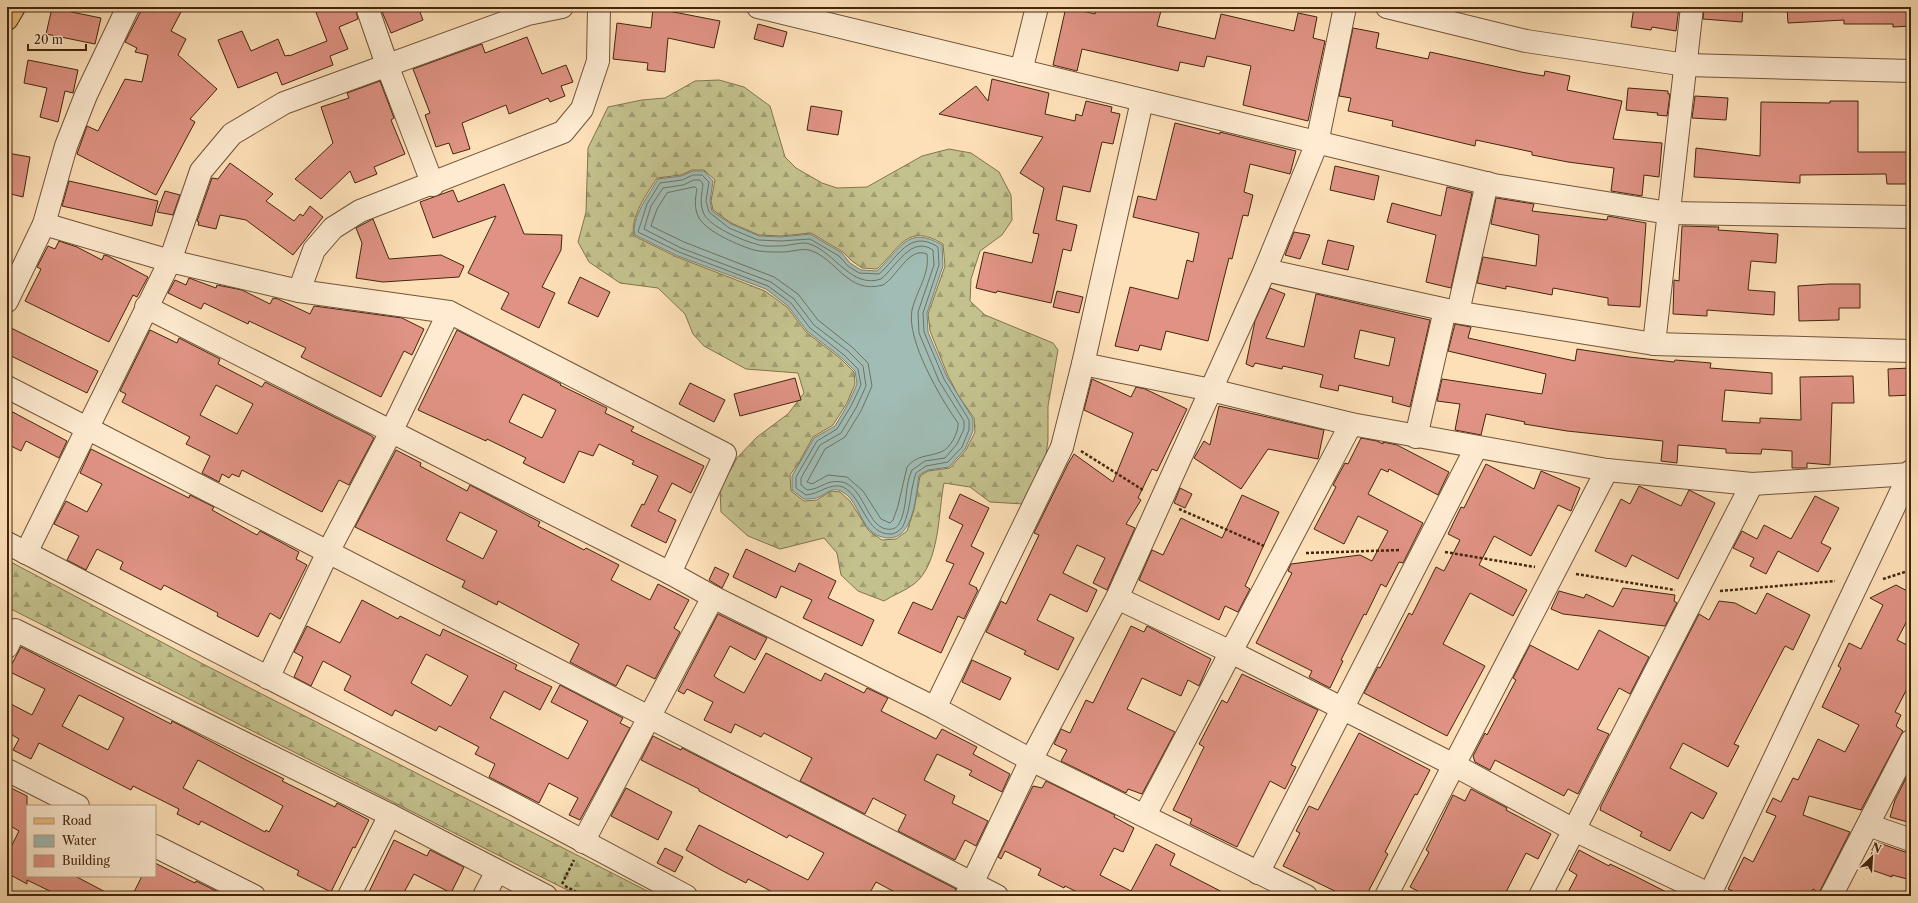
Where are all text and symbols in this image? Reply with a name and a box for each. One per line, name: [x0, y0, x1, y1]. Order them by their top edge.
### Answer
scale bar: [28, 26, 86, 52]
text: 20 m: [34, 32, 63, 47]
legend: [26, 805, 156, 877]
text: Road: [62, 813, 92, 828]
text: Water: [61, 833, 96, 848]
north arrow: [1852, 837, 1892, 877]
text: N: [1869, 840, 1884, 856]
text: Building: [62, 853, 110, 868]

